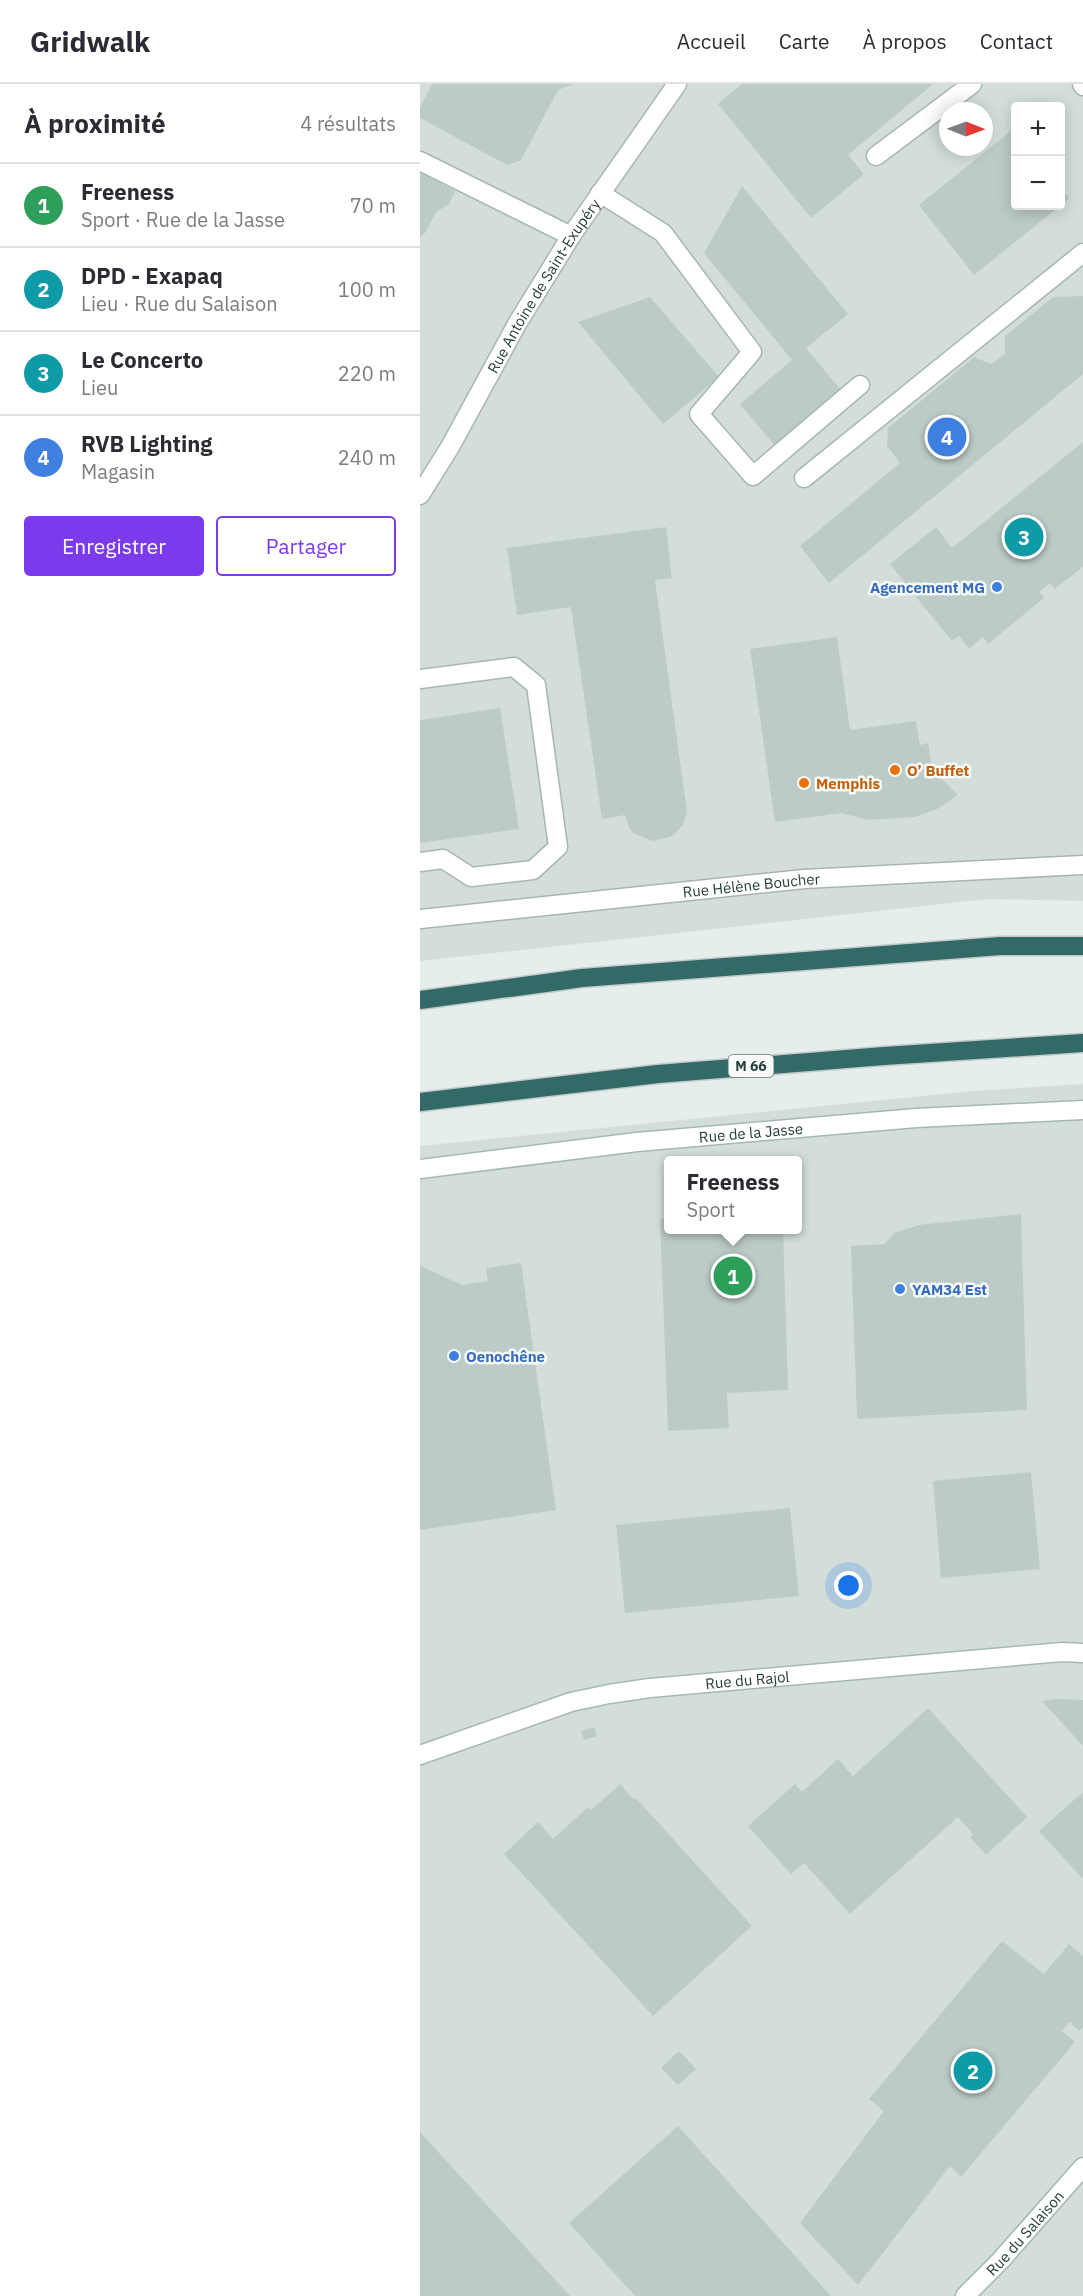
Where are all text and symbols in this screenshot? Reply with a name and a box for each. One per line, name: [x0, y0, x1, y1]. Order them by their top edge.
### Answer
text: Gridwalk: [30, 23, 150, 60]
text: Accueil: [677, 27, 746, 55]
text: Carte: [779, 27, 830, 55]
text: À propos: [863, 27, 947, 55]
text: Contact: [980, 27, 1053, 55]
north arrow: [939, 102, 993, 156]
map controls: [1011, 102, 1065, 210]
button: +: [1011, 102, 1065, 156]
text: À proximité: [24, 106, 166, 140]
text: 4 résultats: [300, 110, 396, 137]
button: −: [1011, 156, 1065, 210]
text: Freeness: [81, 177, 174, 206]
text: 1: [38, 192, 50, 219]
text: 70 m: [350, 192, 396, 219]
street label: Rue Antoine de Saint-Exupéry: [483, 194, 604, 376]
text: Sport · Rue de la Jasse: [81, 206, 285, 233]
text: DPD - Exapaq: [81, 261, 223, 290]
text: 2: [38, 276, 50, 303]
text: 100 m: [338, 276, 396, 303]
text: Lieu · Rue du Salaison: [81, 290, 278, 317]
text: Le Concerto: [81, 345, 203, 374]
text: 3: [38, 360, 50, 387]
text: 220 m: [338, 360, 396, 387]
text: Lieu: [81, 374, 118, 401]
pin: 4: [928, 414, 966, 460]
text: RVB Lighting: [81, 429, 213, 458]
text: 4: [38, 444, 50, 471]
text: 240 m: [338, 444, 396, 471]
text: Magasin: [81, 458, 155, 485]
pin: 3: [1004, 514, 1044, 560]
button: Enregistrer: [24, 516, 204, 576]
button: Partager: [216, 516, 396, 576]
place label: Agencement MG: [870, 578, 985, 597]
marker: Agencement MG: [990, 580, 1004, 594]
place label: O’ Buffet: [907, 761, 970, 780]
marker: O’ Buffet: [888, 763, 902, 777]
place label: Memphis: [816, 774, 880, 793]
marker: Memphis: [797, 776, 811, 790]
street label: Rue Hélène Boucher: [682, 869, 821, 901]
road number: M 66: [728, 1055, 774, 1077]
street label: Rue de la Jasse: [698, 1118, 804, 1146]
popup: [664, 1156, 802, 1234]
text: Freeness: [686, 1167, 780, 1196]
text: Sport: [686, 1196, 735, 1223]
pin: 1: [714, 1254, 752, 1298]
place label: YAM34 Est: [912, 1280, 987, 1299]
marker: YAM34 Est: [893, 1282, 907, 1296]
place label: Oenochêne: [466, 1347, 545, 1366]
marker: Oenochêne: [447, 1349, 461, 1363]
your location: [834, 1571, 863, 1600]
street label: Rue du Rajol: [704, 1666, 790, 1693]
pin: 2: [954, 2048, 992, 2094]
street label: Rue du Salaison: [982, 2186, 1068, 2279]

